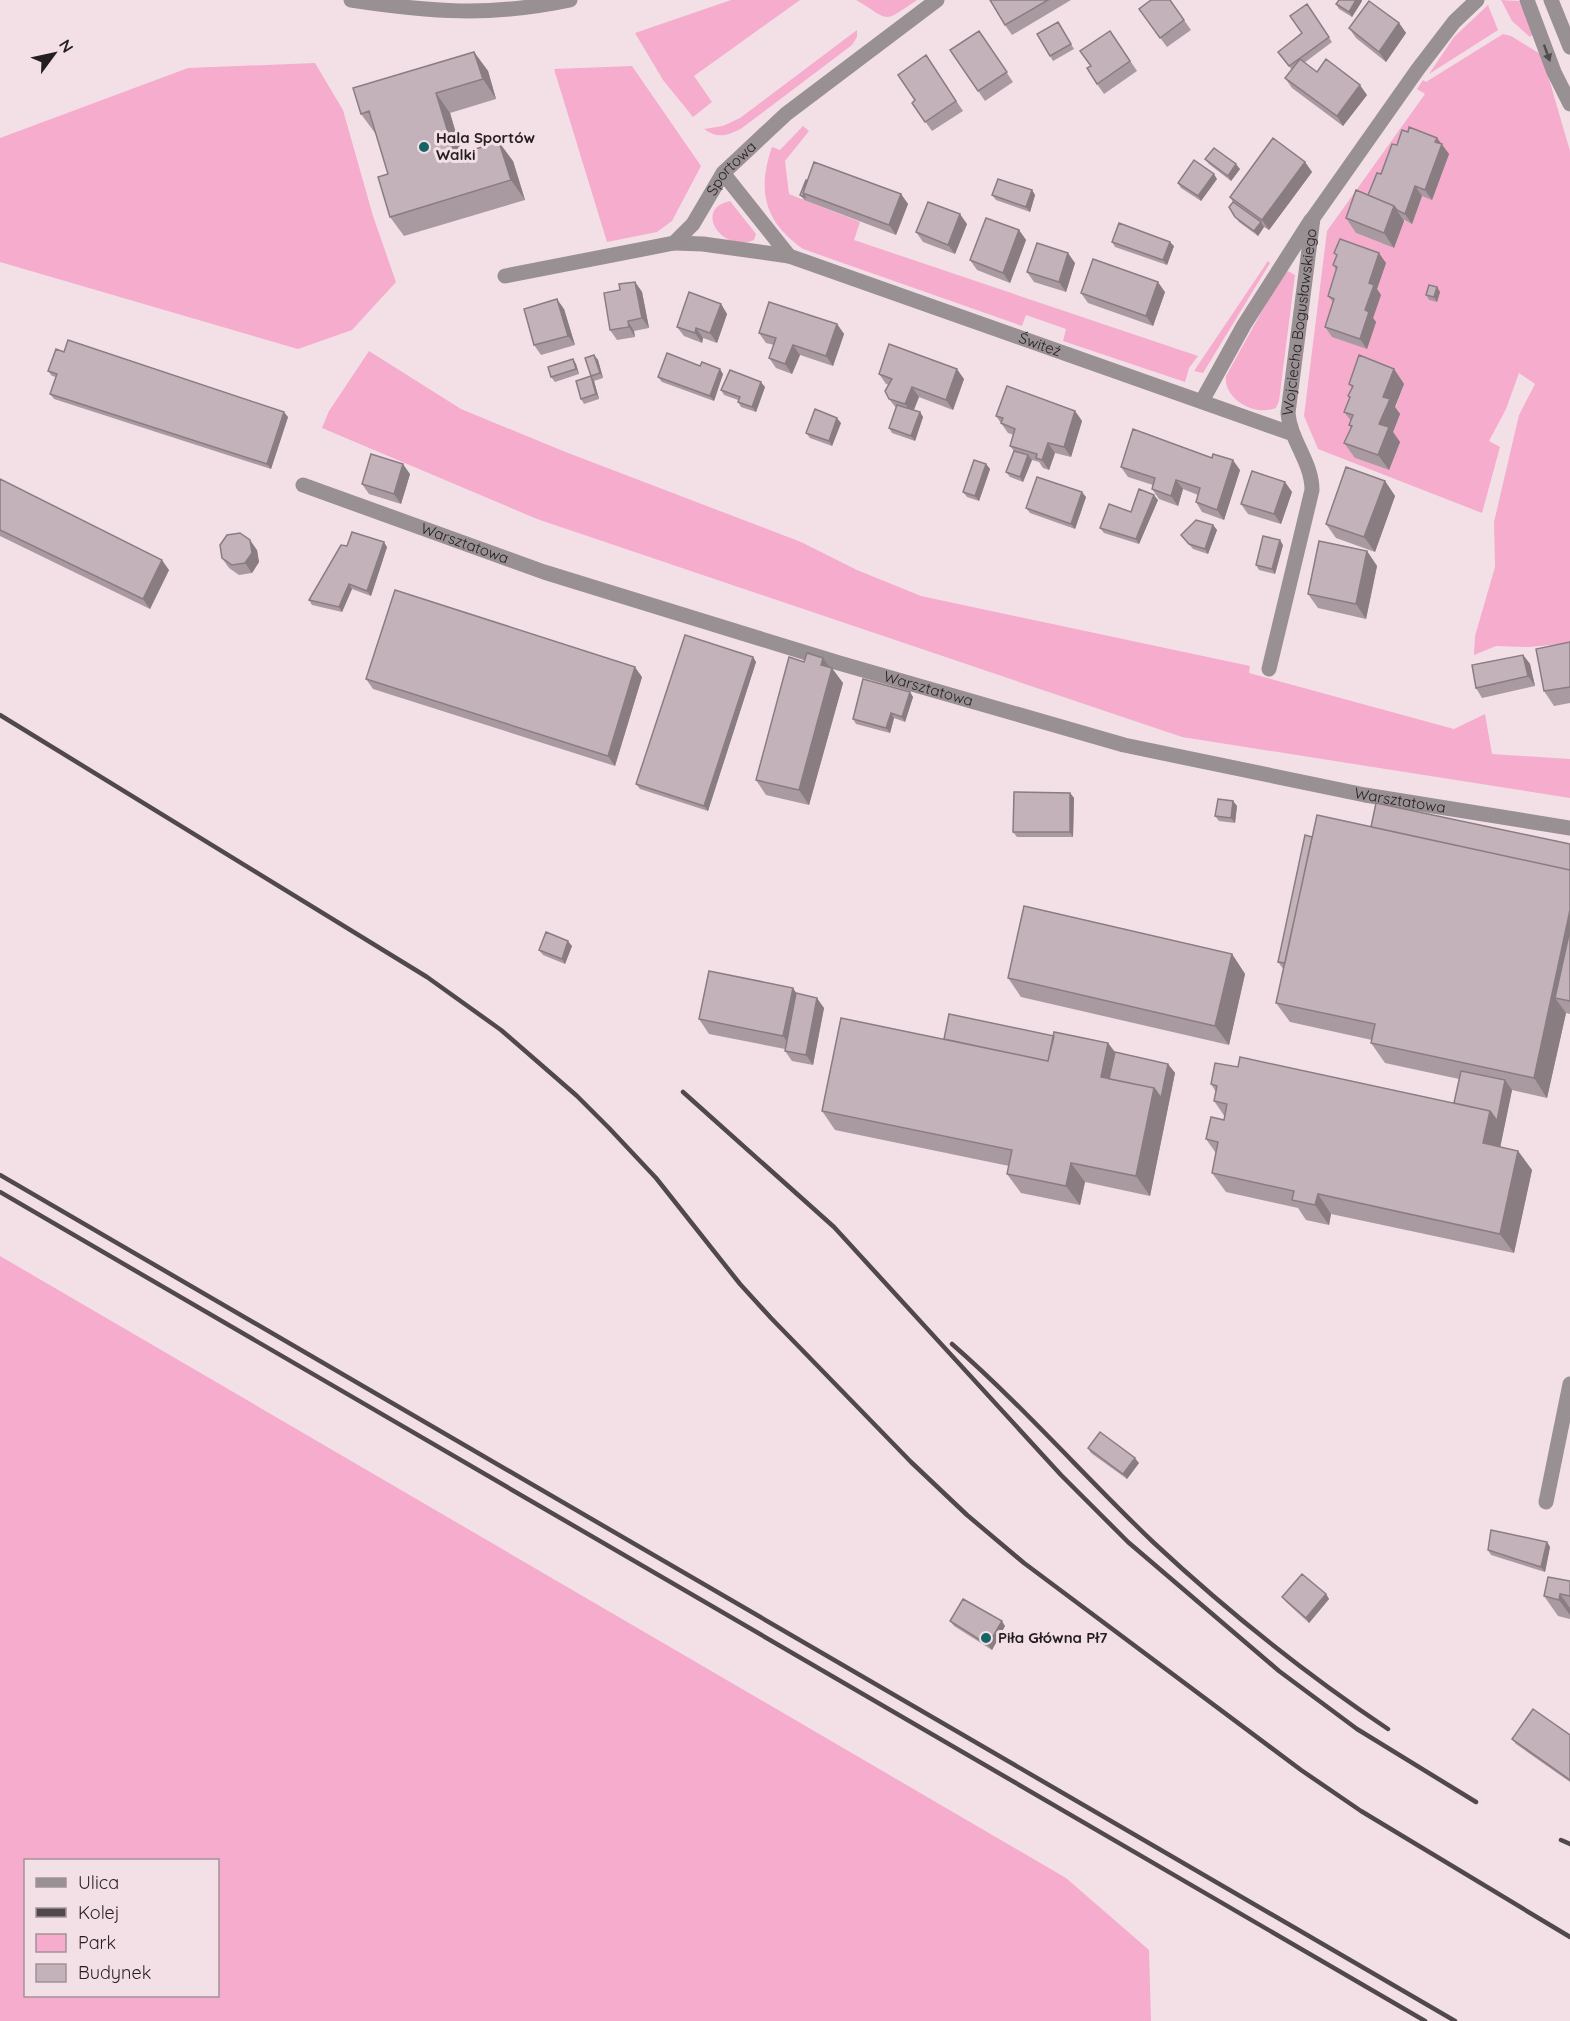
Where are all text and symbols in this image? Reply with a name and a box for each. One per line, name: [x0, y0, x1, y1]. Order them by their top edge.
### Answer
north arrow: [24, 24, 84, 84]
text: N: [55, 35, 78, 56]
one-way arrow: [1543, 44, 1553, 62]
place label: Hala Sportów Walki: [436, 128, 536, 164]
street label: Sportowa: [702, 137, 760, 199]
marker: Hala Sportów Walki: [417, 140, 431, 154]
street label: Wojciecha Bogusławskiego: [1278, 227, 1321, 417]
street label: Świteź: [1016, 328, 1064, 360]
street label: Warsztatowa: [418, 518, 512, 568]
street label: Warsztatowa: [882, 666, 975, 710]
street label: Warsztatowa: [1353, 783, 1447, 817]
place label: Piła Główna Pł7: [998, 1628, 1108, 1647]
marker: Piła Główna Pł7: [979, 1631, 993, 1645]
legend: [24, 1859, 219, 1997]
text: Ulica: [78, 1871, 119, 1894]
text: Kolej: [78, 1901, 120, 1924]
text: Park: [78, 1931, 116, 1954]
text: Budynek: [78, 1961, 151, 1984]

